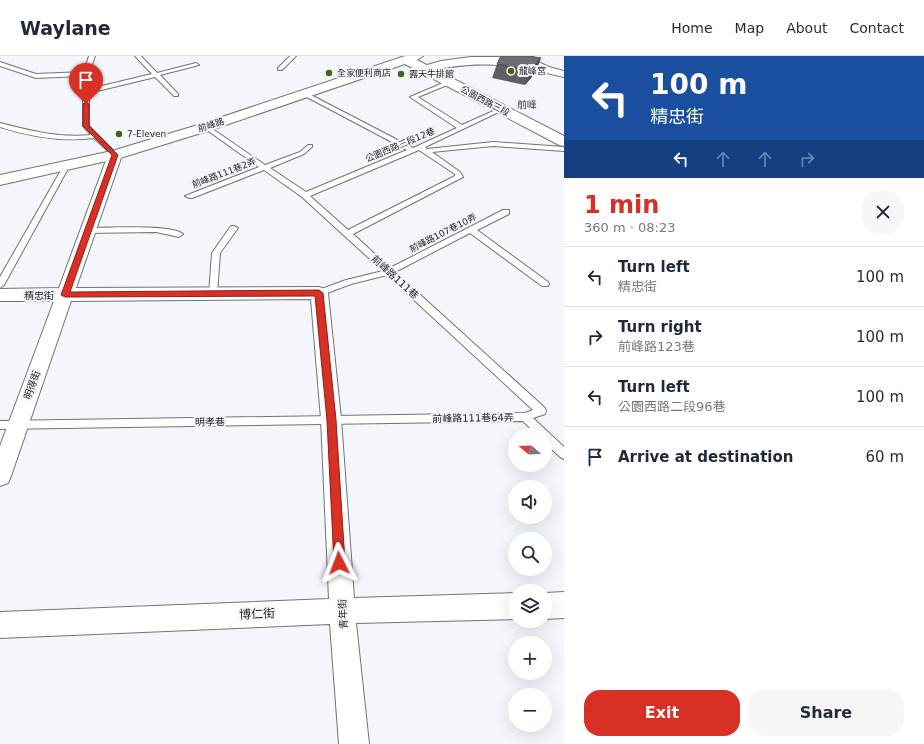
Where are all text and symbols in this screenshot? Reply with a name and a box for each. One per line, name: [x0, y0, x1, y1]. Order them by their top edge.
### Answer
text: Waylane: [20, 17, 111, 39]
text: Home: [671, 20, 713, 36]
text: Map: [735, 20, 764, 36]
text: About: [786, 20, 828, 36]
text: Contact: [850, 20, 904, 36]
pin: [69, 63, 103, 104]
place label: 龍峰宮: [519, 65, 546, 76]
marker: 龍峰宮: [506, 66, 516, 76]
marker: 全家便利商店: [324, 68, 334, 78]
place label: 全家便利商店: [337, 68, 391, 78]
text: 100 m: [650, 68, 747, 101]
icon: arrive: [75, 69, 97, 91]
marker: 露天牛排館: [396, 69, 406, 79]
place label: 露天牛排館: [409, 69, 454, 79]
icon: left: [584, 72, 636, 124]
street label: 公園西路三段: [459, 84, 511, 118]
district label: 前峰: [517, 99, 537, 110]
text: 精忠街: [650, 106, 704, 127]
street label: 前峰路: [196, 115, 225, 134]
street label: 公園西路三段12巷: [364, 126, 436, 164]
marker: 7-Eleven: [114, 129, 124, 139]
place label: 7-Eleven: [127, 129, 166, 139]
icon: left: [670, 148, 692, 170]
icon: ahead: [712, 148, 734, 170]
icon: ahead: [754, 148, 776, 170]
icon: right: [796, 148, 818, 170]
street label: 前峰路111巷2弄: [190, 155, 257, 190]
text: 1 min: [584, 191, 659, 219]
button: close: [862, 191, 904, 233]
street label: 前峰路107巷10弄: [407, 211, 478, 254]
text: 360 m · 08:23: [584, 220, 675, 235]
street label: 前峰路111巷: [369, 253, 421, 301]
text: Turn left: [618, 258, 690, 276]
icon: left: [584, 266, 606, 288]
text: 100 m: [856, 268, 904, 286]
text: 精忠街: [618, 279, 657, 294]
street label: 精忠街: [24, 290, 54, 301]
text: Turn right: [618, 318, 702, 336]
icon: right: [584, 326, 606, 348]
text: 100 m: [856, 328, 904, 346]
text: 前峰路123巷: [618, 339, 695, 354]
street label: 明得街: [22, 369, 42, 401]
text: Turn left: [618, 378, 690, 396]
icon: left: [584, 386, 606, 408]
text: 100 m: [856, 388, 904, 406]
text: 公園西路二段96巷: [618, 399, 726, 414]
street label: 前峰路111巷64弄: [432, 412, 514, 424]
street label: 明孝巷: [195, 416, 225, 428]
north arrow: [508, 428, 552, 472]
map controls: [508, 428, 552, 732]
icon: arrive: [584, 446, 606, 468]
text: Arrive at destination: [618, 448, 793, 466]
text: 60 m: [866, 448, 904, 466]
button: sound: [508, 480, 552, 524]
button: search: [508, 532, 552, 576]
position arrow: [318, 542, 360, 584]
button: layers: [508, 584, 552, 628]
street label: 青年街: [336, 599, 350, 629]
street label: 博仁街: [239, 606, 275, 622]
button: +: [508, 636, 552, 680]
button: −: [508, 688, 552, 732]
button: Exit: [584, 690, 740, 736]
button: Share: [748, 690, 904, 736]

